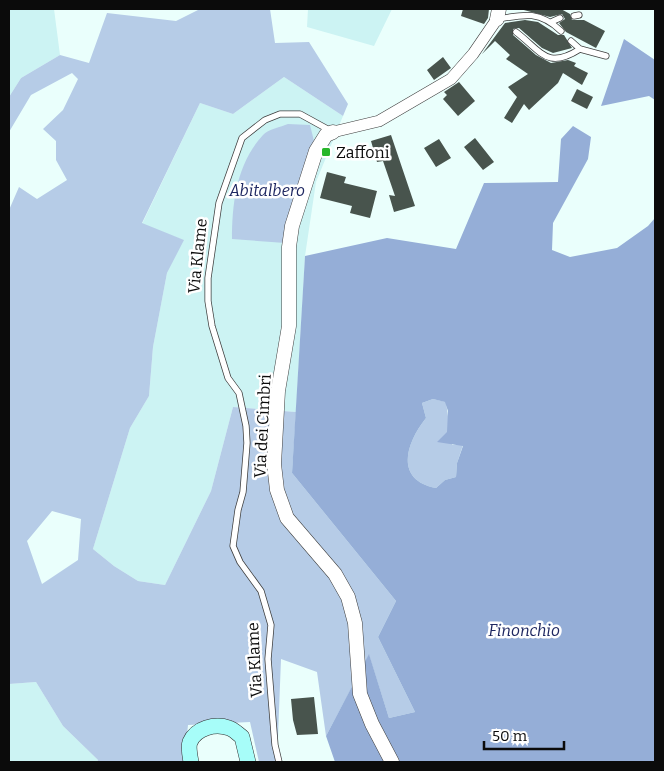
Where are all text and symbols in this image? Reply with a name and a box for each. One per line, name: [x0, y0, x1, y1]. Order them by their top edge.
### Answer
place label: Zaffoni: [336, 143, 390, 162]
marker: Zaffoni: [320, 146, 332, 158]
park label: Abitalbero: [228, 181, 305, 200]
street label: Via Klame: [184, 218, 211, 295]
street label: Via dei Cimbri: [250, 373, 275, 478]
park label: Finonchio: [488, 621, 560, 640]
street label: Via Klame: [243, 622, 266, 698]
scale bar: [484, 718, 564, 750]
text: 50 m: [492, 727, 528, 745]

